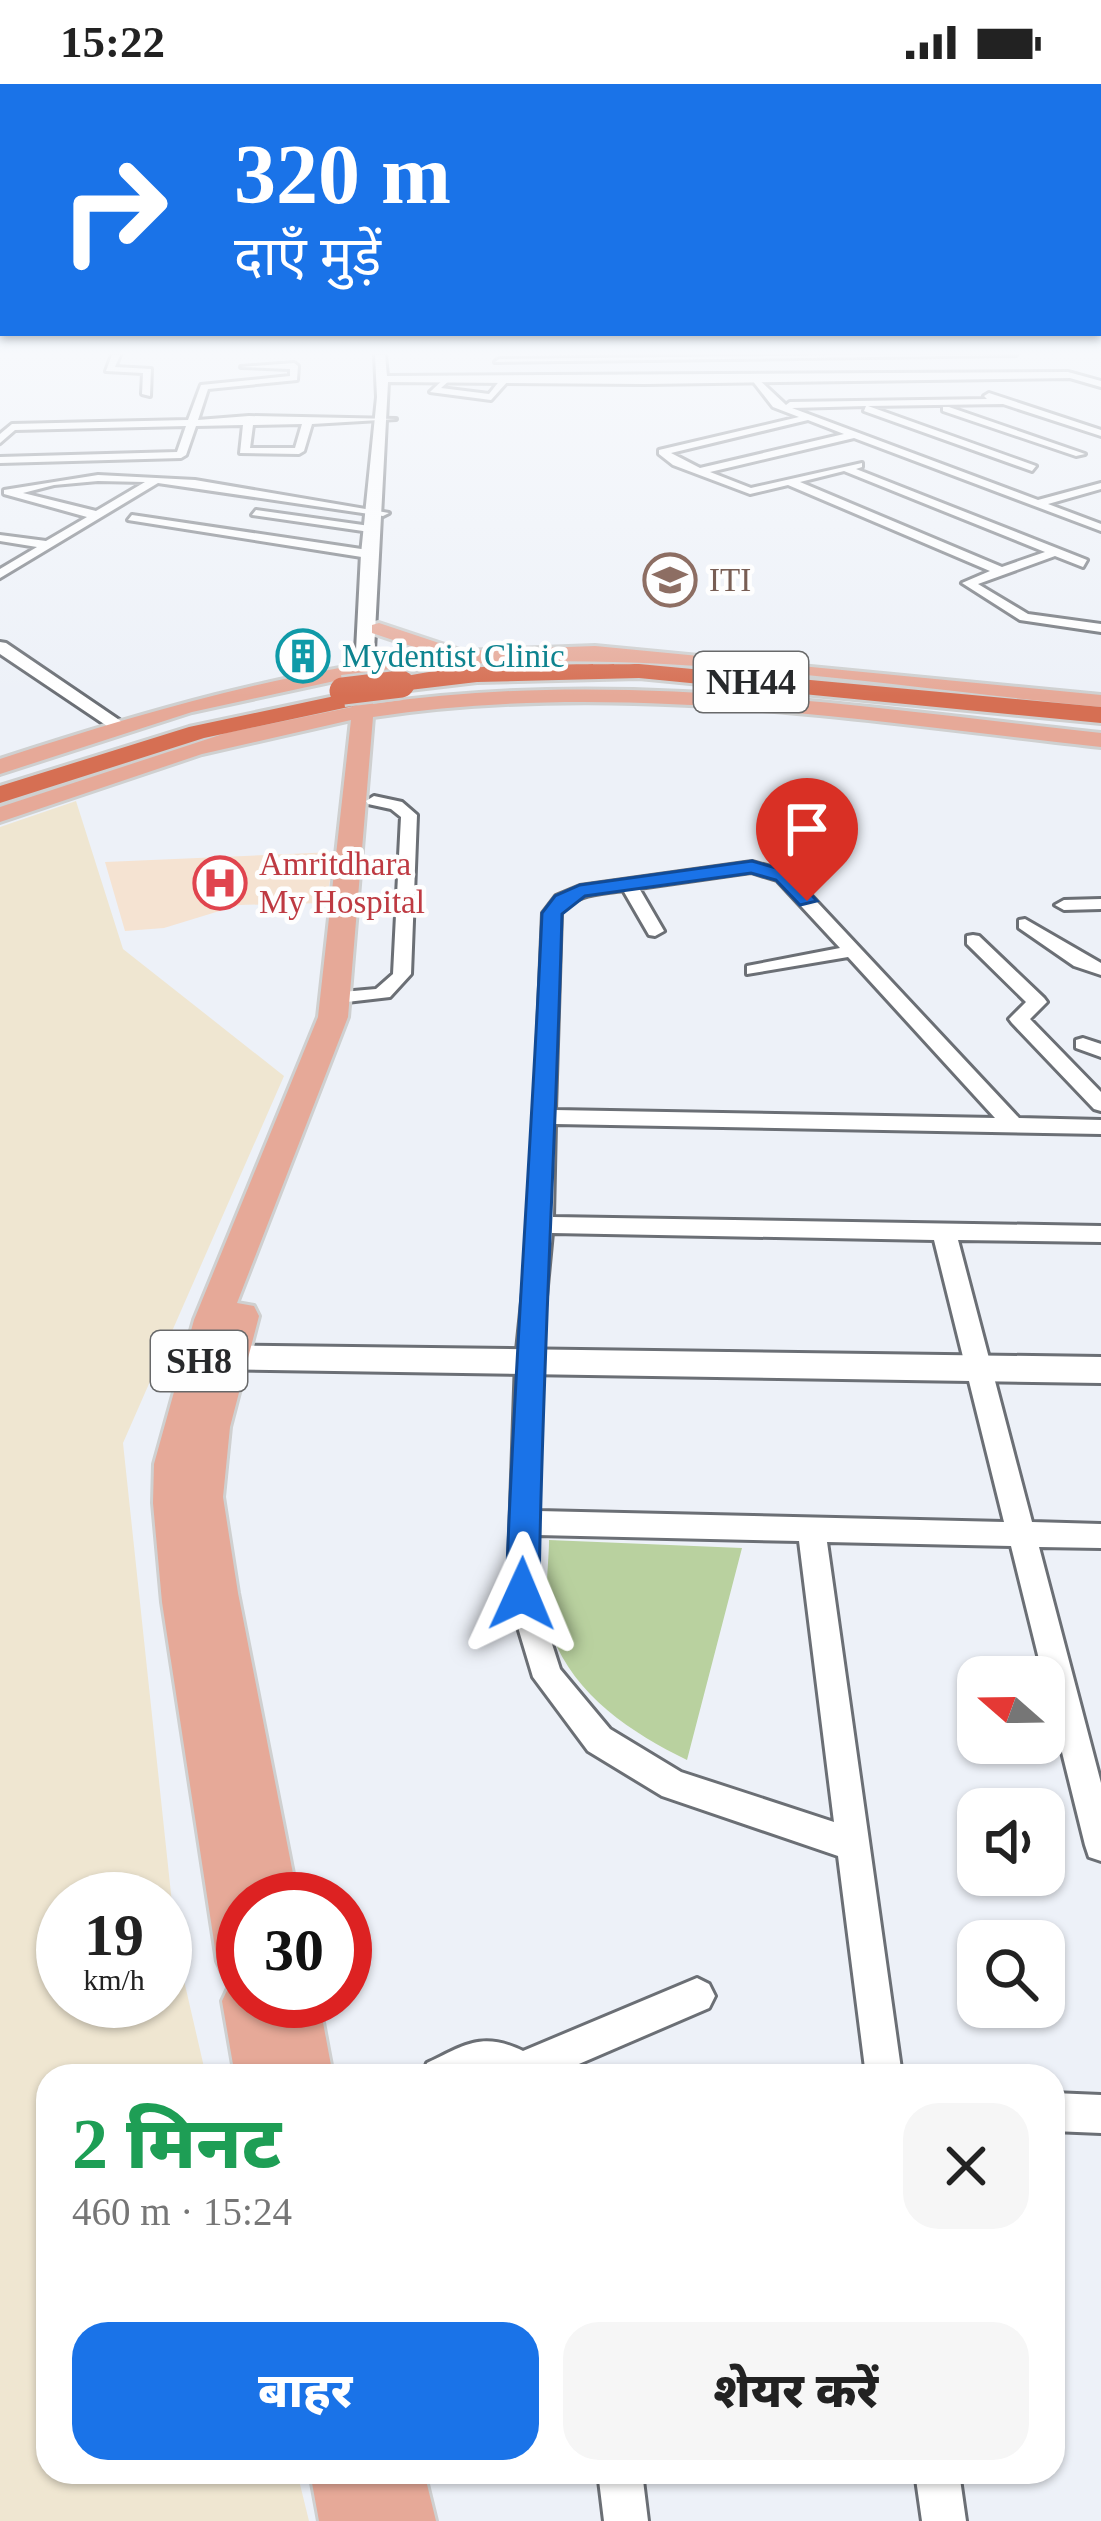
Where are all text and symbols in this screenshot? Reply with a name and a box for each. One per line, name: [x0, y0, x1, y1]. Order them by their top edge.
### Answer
text: 15:22: [60, 17, 165, 67]
text: 320 m: [234, 128, 451, 221]
icon: right: [36, 132, 192, 288]
text: दाएँ मुड़ें: [234, 227, 381, 287]
school or university icon: ITI: [642, 552, 698, 608]
place label: ITI: [709, 562, 751, 598]
building icon: Mydentist Clinic: [275, 628, 331, 684]
place label: Mydentist Clinic: [342, 638, 565, 674]
road number: NH44: [694, 652, 808, 712]
pin: [756, 778, 858, 901]
icon: arrive: [774, 796, 840, 862]
place label: Amritdhara My Hospital: [259, 846, 425, 920]
hospital icon: Amritdhara My Hospital: [192, 855, 248, 911]
road number: SH8: [151, 1331, 247, 1391]
position arrow: [459, 1531, 585, 1657]
north arrow: [957, 1656, 1065, 1764]
map controls: [957, 1656, 1065, 2028]
button: sound: [957, 1788, 1065, 1896]
speed limit sign: 30: [216, 1872, 372, 2028]
text: 19: [84, 1902, 144, 1968]
button: search: [957, 1920, 1065, 2028]
text: km/h: [83, 1963, 145, 1996]
button: close: [903, 2103, 1029, 2229]
text: 2 मिनट: [72, 2104, 281, 2184]
text: 460 m · 15:24: [72, 2190, 292, 2233]
button: बाहर: [72, 2322, 539, 2460]
button: शेयर करें: [563, 2322, 1029, 2460]

